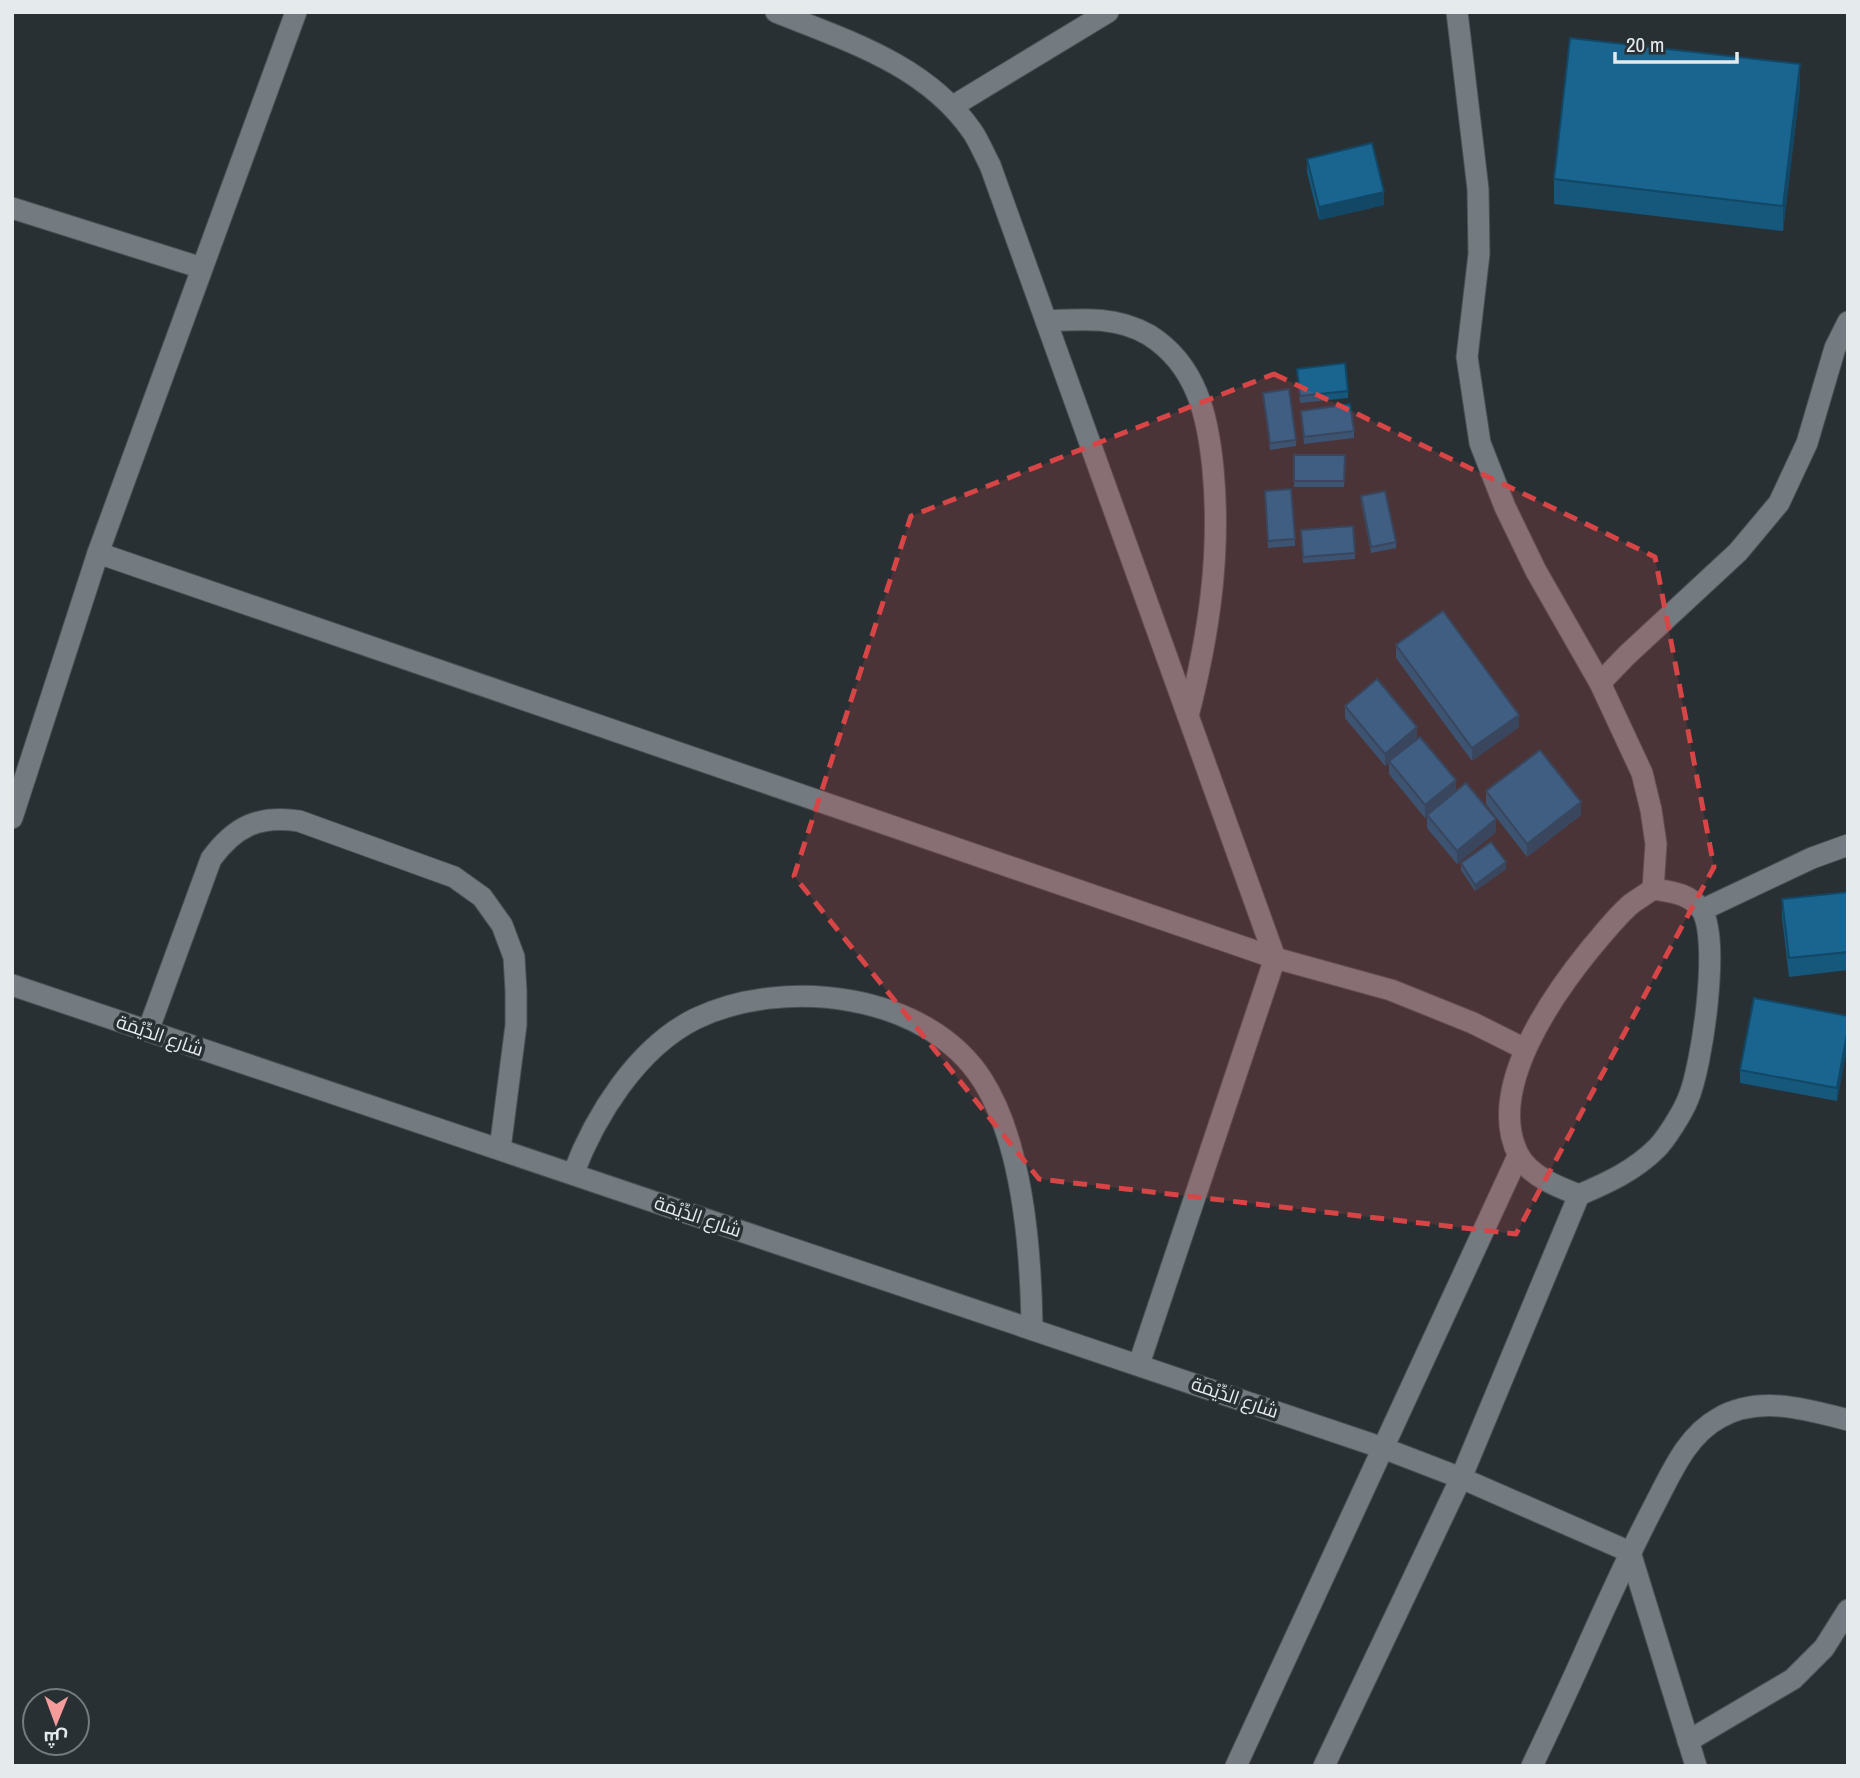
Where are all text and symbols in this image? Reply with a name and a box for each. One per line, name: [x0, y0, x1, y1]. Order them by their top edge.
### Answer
scale bar: [1615, 21, 1738, 65]
text: 20 m: [1626, 30, 1664, 59]
street label: شارع الدِّيْمَة: [113, 1008, 207, 1063]
street label: شارع الدِّيْمَة: [651, 1189, 745, 1244]
street label: شارع الدِّيْمَة: [1188, 1370, 1282, 1425]
north arrow: [21, 1687, 91, 1757]
text: ش: [43, 1726, 68, 1752]

